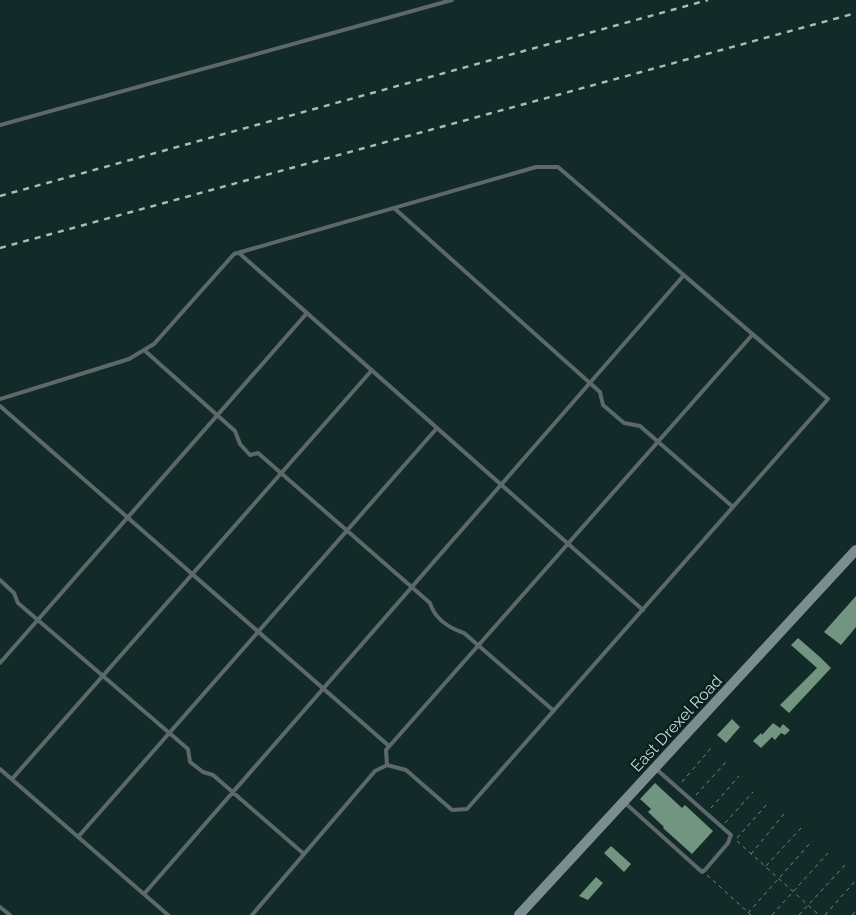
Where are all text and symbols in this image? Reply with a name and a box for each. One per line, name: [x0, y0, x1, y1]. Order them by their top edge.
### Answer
street label: East Drexel Road: [627, 671, 726, 775]

